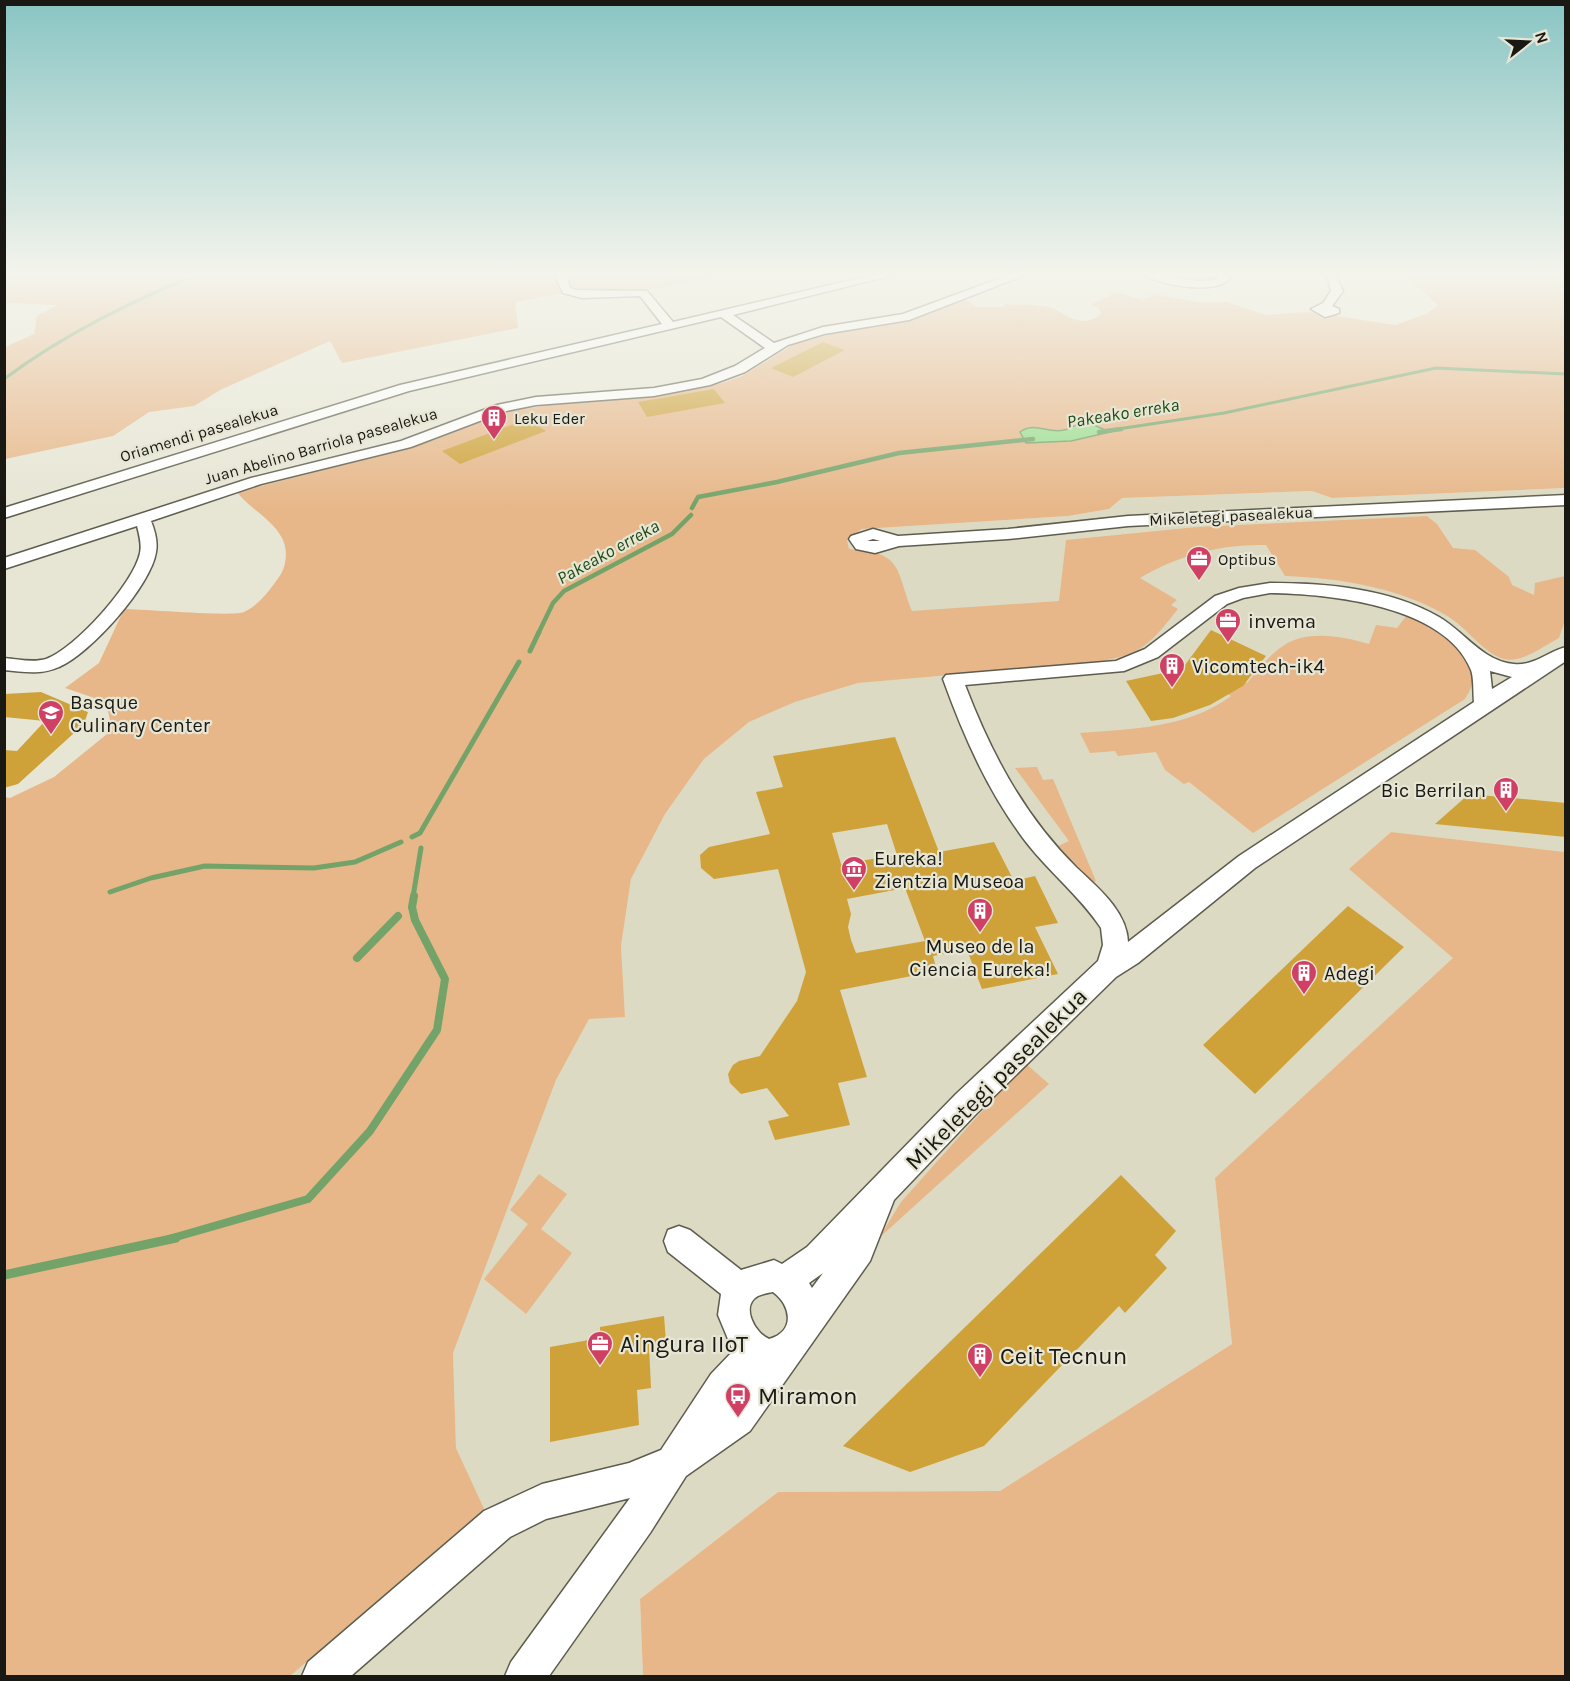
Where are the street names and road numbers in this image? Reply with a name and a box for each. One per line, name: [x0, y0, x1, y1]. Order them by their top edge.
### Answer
street label: Oriamendi pasealekua: [118, 400, 280, 466]
street label: Juan Abelino Barriola pasealekua: [202, 404, 440, 488]
street label: Mikeletegi pasealekua: [1149, 502, 1313, 530]
street label: Mikeletegi pasealekua: [899, 982, 1093, 1176]

